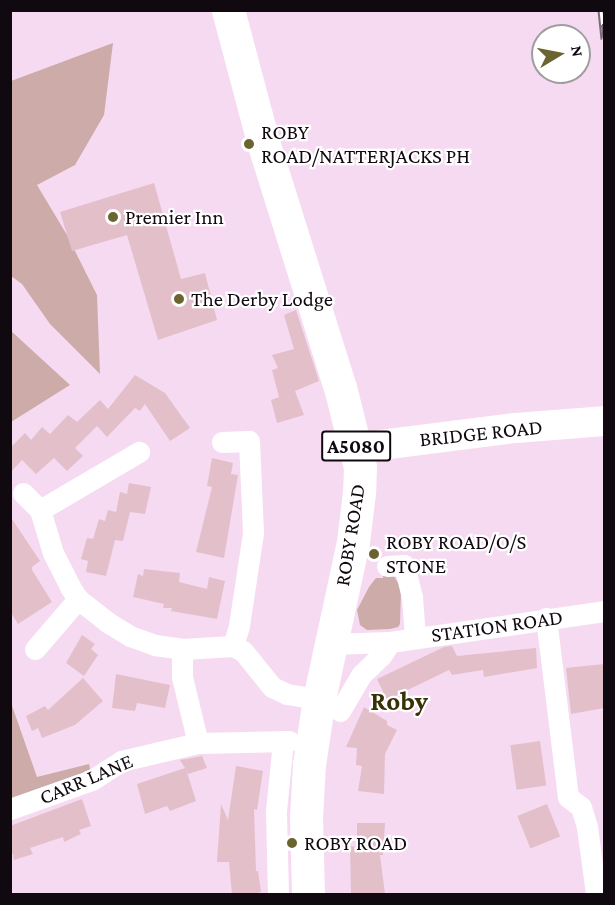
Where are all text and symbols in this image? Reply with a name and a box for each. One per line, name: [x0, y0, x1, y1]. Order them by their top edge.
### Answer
north arrow: [531, 24, 591, 84]
text: N: [568, 44, 587, 58]
place label: ROBY ROAD/NATTERJACKS PH: [261, 119, 470, 169]
marker: ROBY ROAD/NATTERJACKS PH: [242, 137, 256, 151]
place label: Premier Inn: [125, 204, 224, 230]
marker: Premier Inn: [106, 210, 120, 224]
place label: The Derby Lodge: [191, 286, 333, 312]
marker: The Derby Lodge: [172, 292, 186, 306]
street label: BRIDGE ROAD: [418, 414, 544, 452]
road number: A5080: [320, 429, 392, 463]
street label: ROBY ROAD: [329, 482, 371, 588]
place label: ROBY ROAD/O/S STONE: [386, 529, 526, 579]
marker: ROBY ROAD/O/S STONE: [367, 547, 381, 561]
street label: STATION ROAD: [430, 604, 564, 648]
district label: Roby: [370, 686, 428, 718]
street label: CARR LANE: [36, 748, 136, 810]
place label: ROBY ROAD: [304, 830, 407, 856]
marker: ROBY ROAD: [285, 836, 299, 850]

